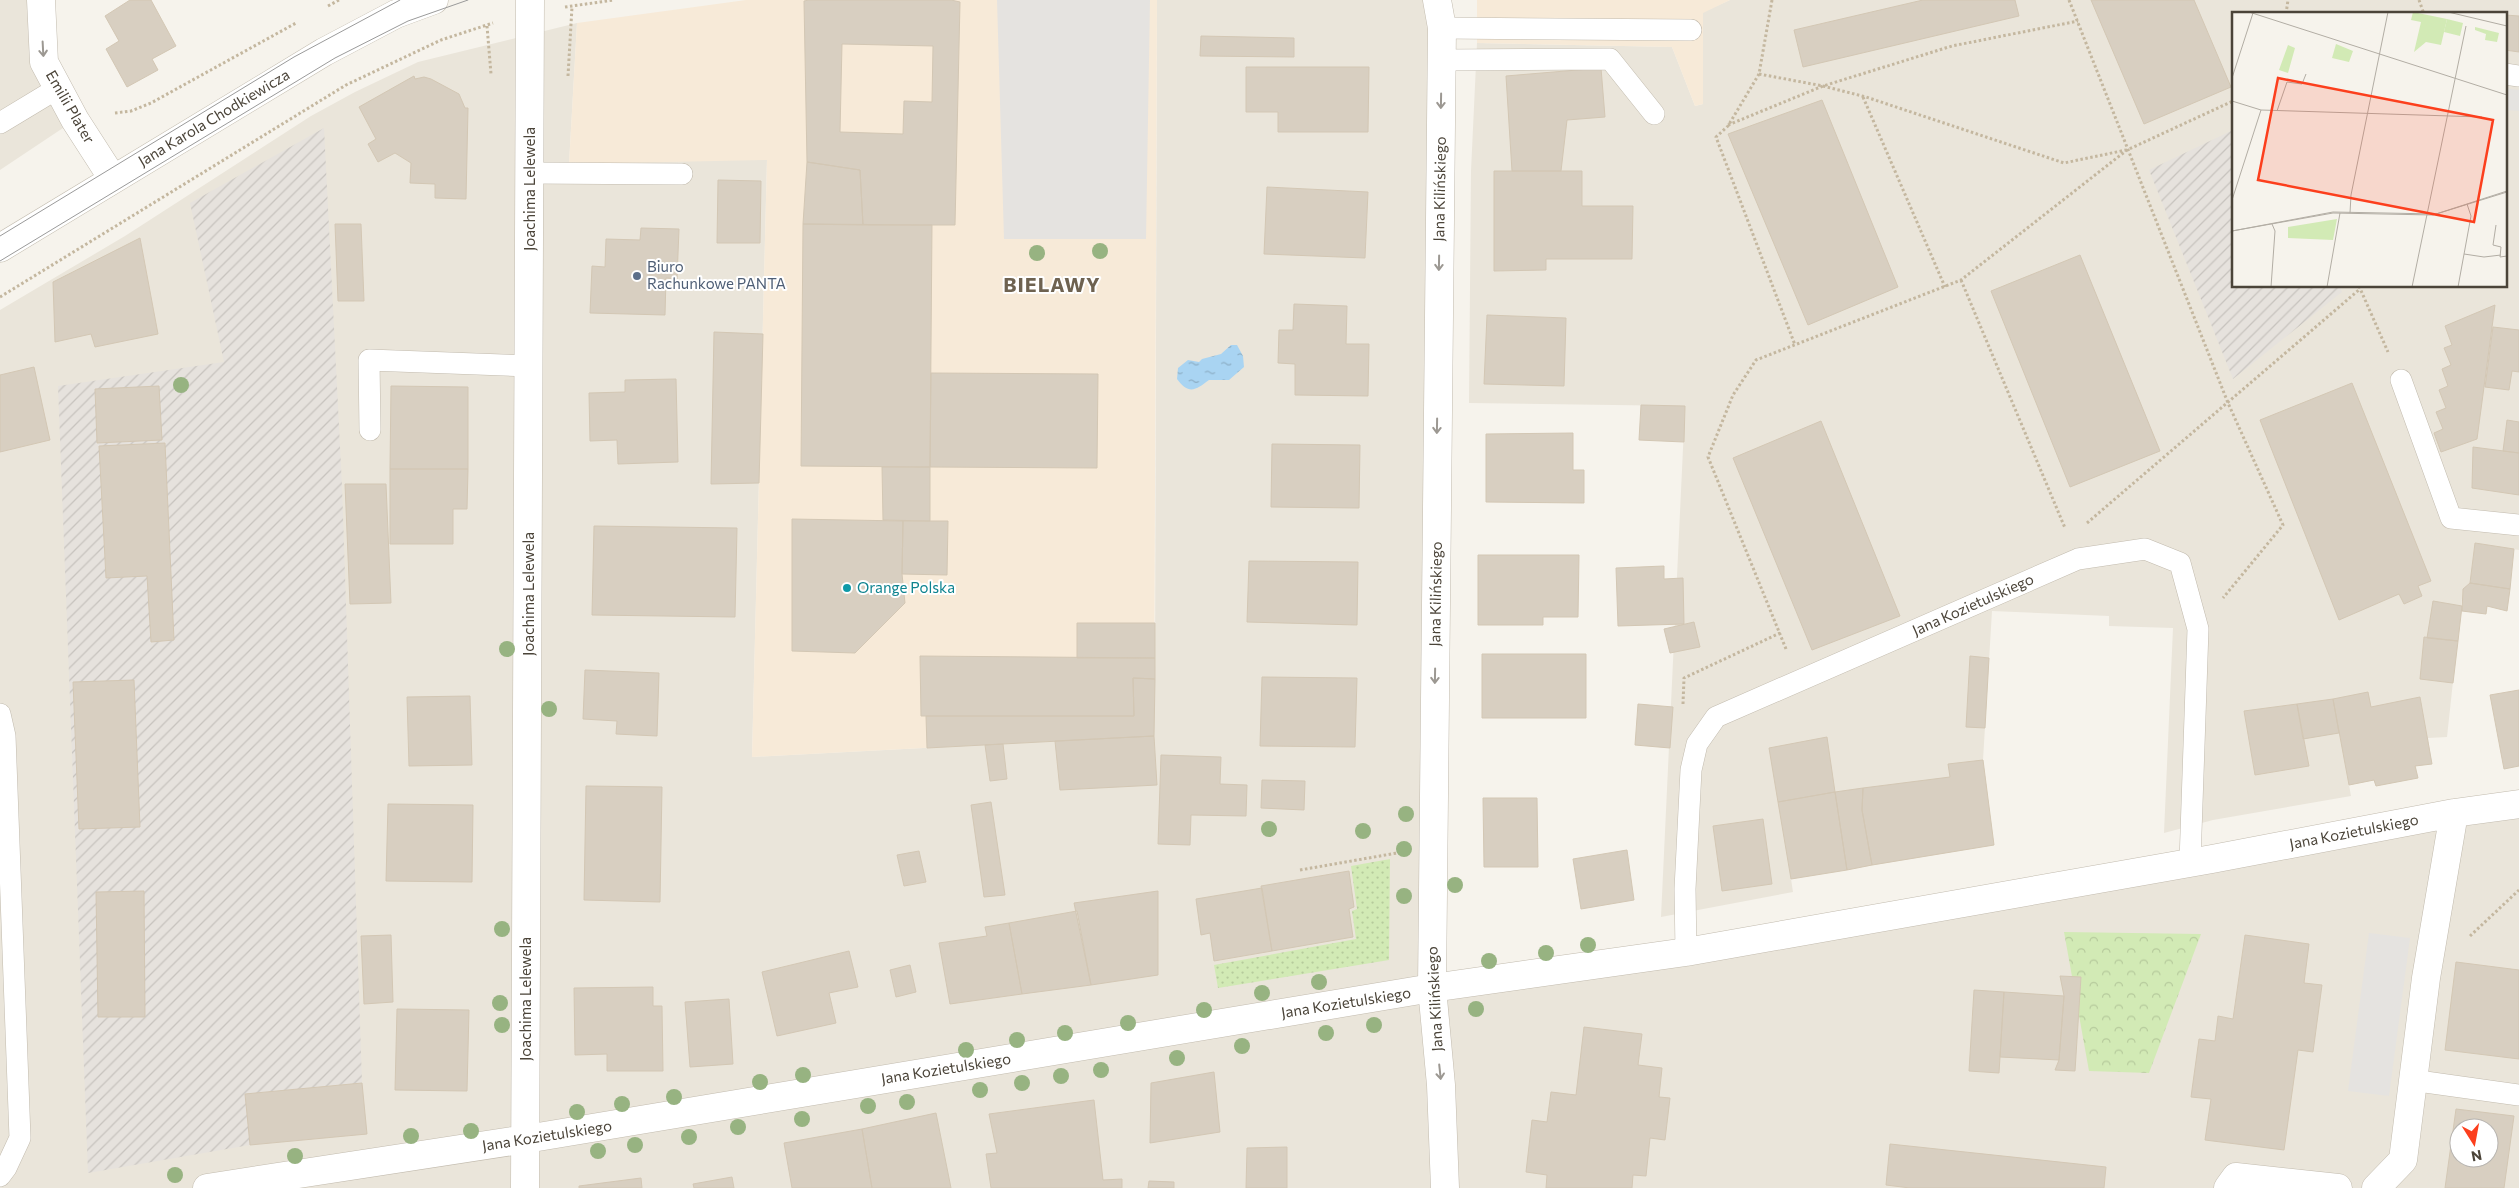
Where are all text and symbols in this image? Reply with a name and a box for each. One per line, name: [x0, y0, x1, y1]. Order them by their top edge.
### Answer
inset map: [2232, 12, 2506, 288]
one-way arrow: [39, 40, 48, 56]
street label: Jana Karola Chodkiewicza: [135, 65, 292, 170]
street label: Emilii Plater: [43, 67, 99, 146]
one-way arrow: [1436, 92, 1446, 109]
street label: Joachima Lelewela: [520, 127, 538, 251]
street label: Jana Kilińskiego: [1429, 136, 1449, 242]
one-way arrow: [1434, 255, 1444, 271]
place label: Biuro Rachunkowe PANTA: [647, 257, 786, 292]
marker: Biuro Rachunkowe PANTA: [631, 270, 643, 282]
district label: BIELAWY: [1003, 272, 1101, 296]
one-way arrow: [1433, 418, 1442, 434]
street label: Joachima Lelewela: [519, 532, 537, 656]
street label: Jana Kilińskiego: [1425, 541, 1445, 647]
street label: Jana Kozietulskiego: [1909, 569, 2036, 639]
place label: Orange Polska: [857, 578, 955, 596]
marker: Orange Polska: [841, 582, 853, 594]
one-way arrow: [1430, 668, 1440, 684]
street label: Jana Kozietulskiego: [2288, 810, 2420, 852]
street label: Joachima Lelewela: [516, 937, 534, 1061]
street label: Jana Kilińskiego: [1422, 946, 1446, 1052]
street label: Jana Kozietulskiego: [1280, 983, 1412, 1021]
street label: Jana Kozietulskiego: [880, 1049, 1012, 1087]
one-way arrow: [1435, 1063, 1445, 1079]
street label: Jana Kozietulskiego: [481, 1116, 613, 1154]
north arrow: [2449, 1118, 2499, 1168]
text: N: [2470, 1147, 2483, 1166]

